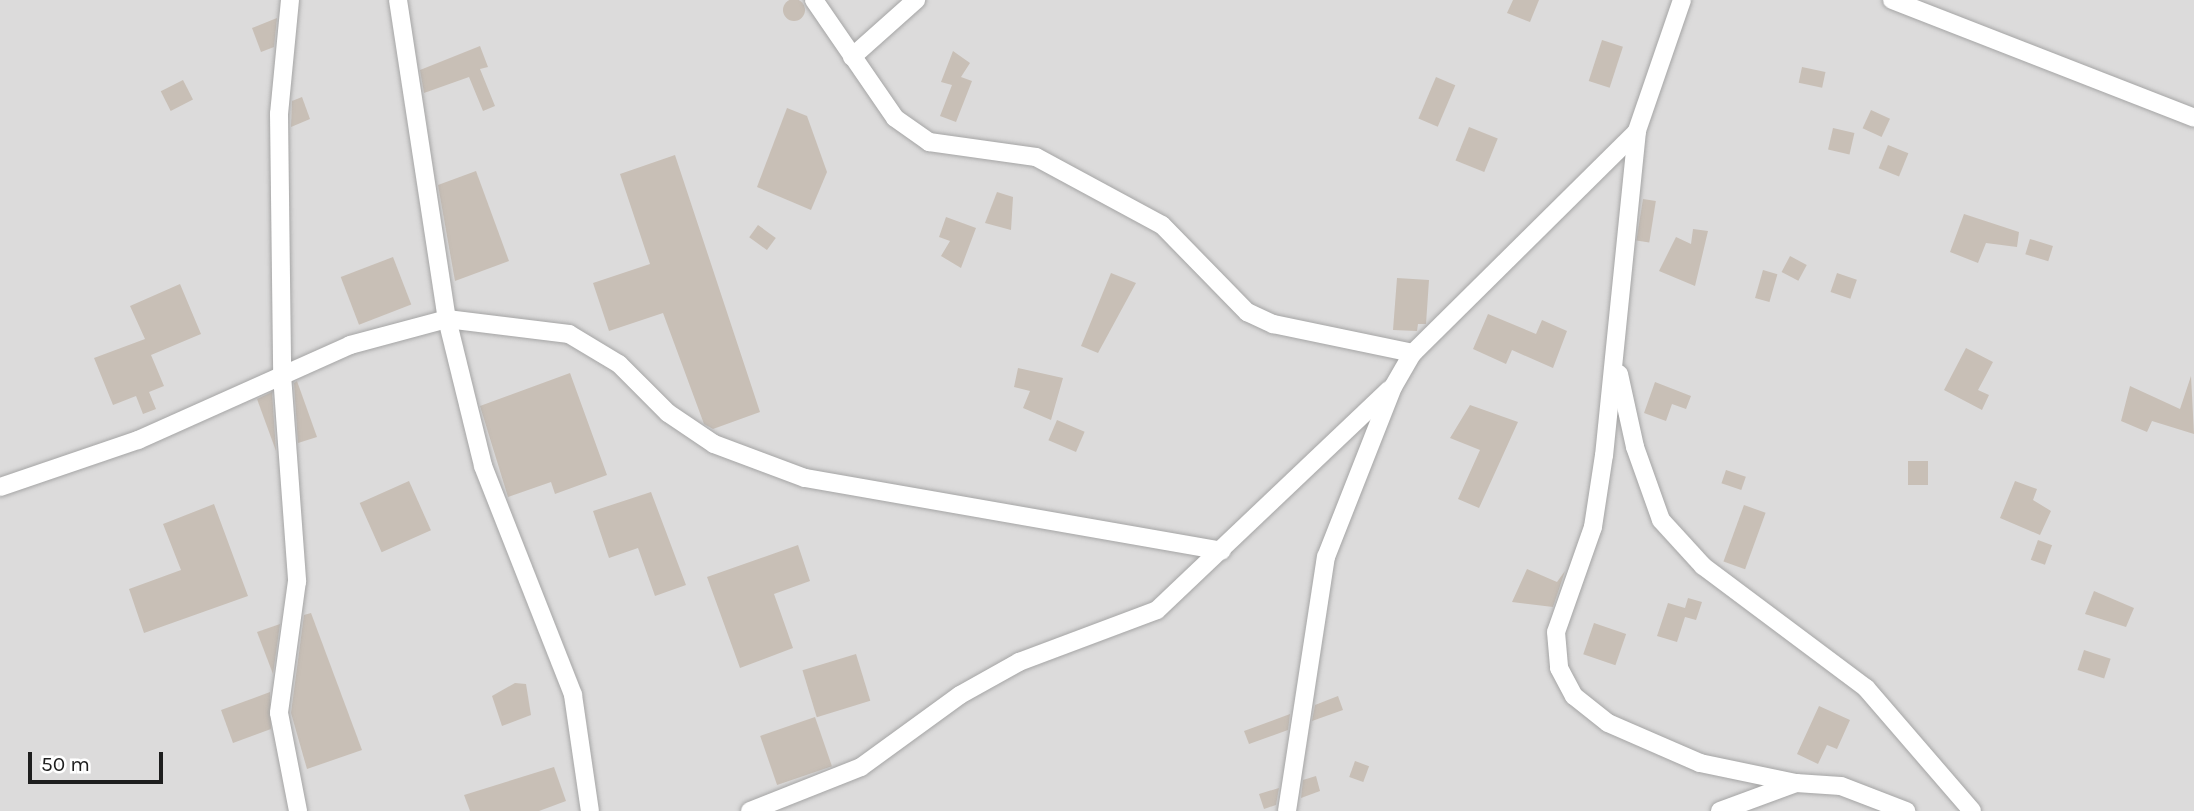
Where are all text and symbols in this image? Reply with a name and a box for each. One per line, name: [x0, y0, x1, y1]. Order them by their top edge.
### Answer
scale bar: [32, 738, 166, 782]
text: 50 m: [41, 752, 90, 776]

